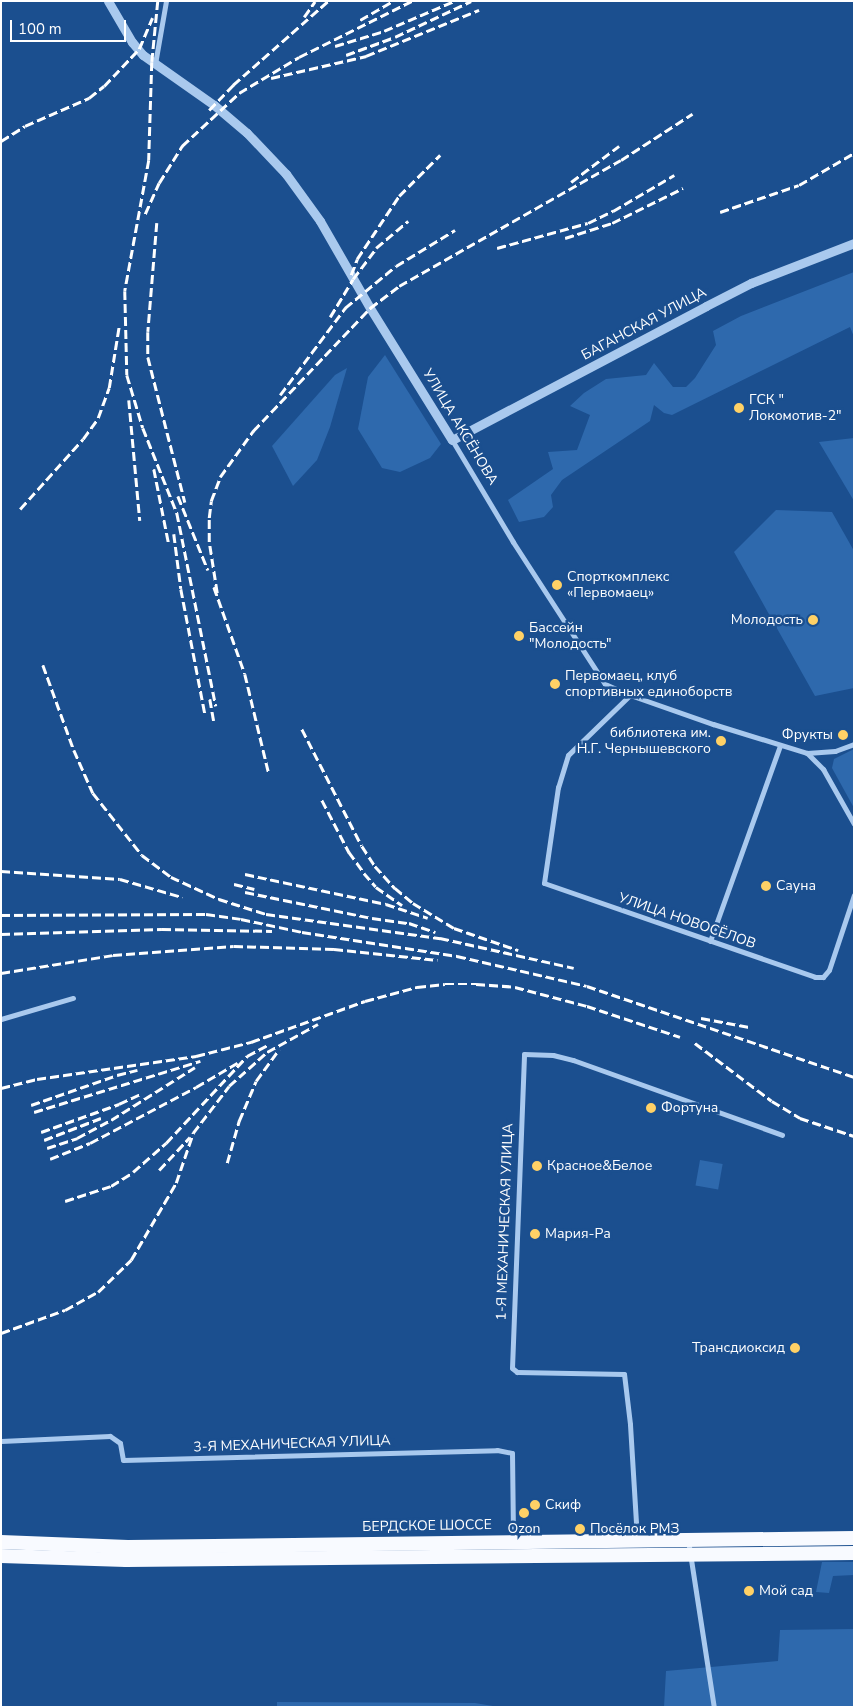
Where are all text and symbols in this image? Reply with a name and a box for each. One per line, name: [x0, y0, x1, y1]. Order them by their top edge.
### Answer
scale bar: [12, 10, 129, 42]
text: 100 m: [18, 19, 62, 39]
street label: БАГАНСКАЯ УЛИЦА: [579, 284, 709, 364]
street label: УЛИЦА АКСЁНОВА: [419, 366, 501, 488]
place label: ГСК " Локомотив-2": [749, 392, 842, 424]
marker: ГСК " Локомотив-2": [733, 402, 745, 414]
place label: Спорткомплекс «Первомаец»: [567, 569, 669, 602]
marker: Спорткомплекс «Первомаец»: [551, 579, 563, 591]
place label: Молодость: [731, 612, 803, 628]
marker: Молодость: [807, 614, 819, 626]
place label: Бассейн "Молодость": [529, 620, 611, 652]
marker: Бассейн "Молодость": [513, 630, 525, 642]
place label: Первомаец, клуб спортивных единоборств: [565, 668, 732, 700]
marker: Первомаец, клуб спортивных единоборств: [549, 678, 561, 690]
place label: библиотека им. Н.Г. Чернышевского: [577, 725, 711, 758]
place label: Фрукты: [782, 727, 833, 743]
marker: Фрукты: [837, 729, 849, 741]
marker: библиотека им. Н.Г. Чернышевского: [715, 735, 727, 747]
place label: Сауна: [776, 878, 816, 894]
marker: Сауна: [760, 880, 772, 892]
street label: УЛИЦА НОВОСЁЛОВ: [616, 890, 758, 952]
place label: Фортуна: [661, 1100, 718, 1116]
marker: Фортуна: [645, 1102, 657, 1114]
street label: 1-Я МЕХАНИЧЕСКАЯ УЛИЦА: [493, 1123, 517, 1321]
place label: Красное&Белое: [547, 1158, 652, 1174]
marker: Красное&Белое: [531, 1160, 543, 1172]
place label: Мария-Ра: [545, 1226, 611, 1242]
marker: Мария-Ра: [529, 1228, 541, 1240]
place label: Трансдиоксид: [692, 1340, 785, 1356]
marker: Трансдиоксид: [789, 1342, 801, 1354]
street label: 3-Я МЕХАНИЧЕСКАЯ УЛИЦА: [193, 1432, 391, 1456]
place label: Скиф: [545, 1497, 581, 1513]
marker: Скиф: [529, 1499, 541, 1511]
marker: Ozon: [518, 1507, 530, 1519]
street label: БЕРДСКОЕ ШОССЕ: [362, 1516, 492, 1536]
place label: Ozon: [508, 1521, 540, 1537]
place label: Посёлок РМЗ: [590, 1521, 679, 1537]
marker: Посёлок РМЗ: [574, 1523, 586, 1535]
place label: Мой сад: [759, 1583, 813, 1599]
marker: Мой сад: [743, 1585, 755, 1597]

